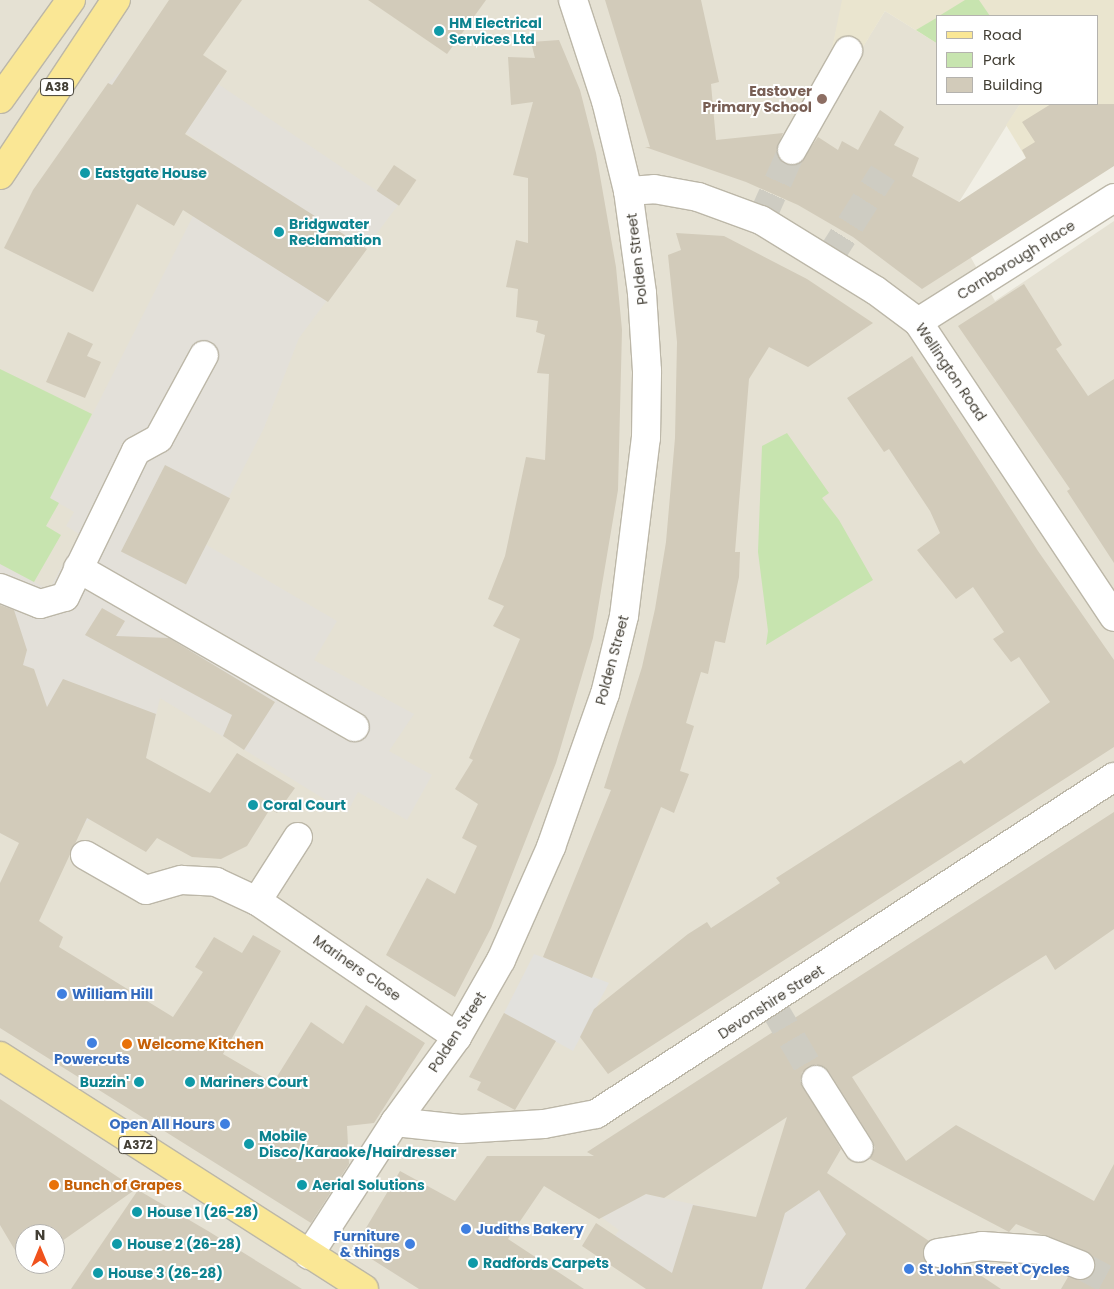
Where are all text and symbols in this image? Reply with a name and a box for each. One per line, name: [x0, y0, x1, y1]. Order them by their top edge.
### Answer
place label: HM Electrical Services Ltd: [449, 15, 542, 48]
legend: [936, 15, 1099, 105]
text: Road: [983, 24, 1022, 45]
marker: HM Electrical Services Ltd: [433, 25, 445, 37]
text: Park: [983, 49, 1015, 70]
text: Building: [983, 74, 1043, 95]
road number: A38: [40, 77, 74, 96]
place label: Eastover Primary School: [703, 83, 812, 115]
marker: Eastover Primary School: [816, 93, 828, 105]
place label: Eastgate House: [95, 165, 207, 181]
marker: Eastgate House: [79, 167, 91, 179]
street label: Polden Street: [623, 212, 651, 306]
place label: Bridgwater Reclamation: [289, 216, 381, 248]
street label: Cornborough Place: [954, 217, 1078, 303]
marker: Bridgwater Reclamation: [273, 226, 285, 238]
street label: Wellington Road: [912, 320, 990, 424]
street label: Polden Street: [592, 613, 632, 707]
place label: Coral Court: [263, 797, 346, 813]
marker: Coral Court: [247, 799, 259, 811]
street label: Mariners Close: [310, 931, 404, 1005]
street label: Devonshire Street: [715, 962, 827, 1042]
place label: William Hill: [72, 986, 153, 1002]
marker: William Hill: [56, 988, 68, 1000]
street label: Polden Street: [425, 989, 489, 1075]
place label: Welcome Kitchen: [137, 1036, 264, 1052]
marker: Powercuts: [86, 1037, 98, 1049]
marker: Welcome Kitchen: [121, 1038, 133, 1050]
place label: Powercuts: [54, 1051, 130, 1067]
place label: Buzzin': [80, 1074, 129, 1090]
place label: Mariners Court: [200, 1074, 308, 1090]
marker: Buzzin': [133, 1076, 145, 1088]
marker: Mariners Court: [184, 1076, 196, 1088]
place label: Open All Hours: [110, 1116, 215, 1132]
marker: Open All Hours: [219, 1118, 231, 1130]
place label: Mobile Disco/Karaoke/Hairdresser: [259, 1128, 456, 1160]
road number: A372: [118, 1136, 158, 1154]
marker: Mobile Disco/Karaoke/Hairdresser: [243, 1138, 255, 1150]
place label: Bunch of Grapes: [64, 1177, 182, 1193]
place label: Aerial Solutions: [312, 1177, 425, 1193]
marker: Bunch of Grapes: [48, 1179, 60, 1191]
marker: Aerial Solutions: [296, 1179, 308, 1191]
place label: House 1 (26-28): [147, 1204, 259, 1220]
marker: House 1 (26-28): [131, 1206, 143, 1218]
place label: Judiths Bakery: [476, 1221, 584, 1237]
marker: Judiths Bakery: [460, 1223, 472, 1235]
north arrow: [15, 1224, 65, 1274]
text: N: [35, 1225, 45, 1245]
place label: Furniture & things: [334, 1228, 400, 1260]
place label: House 2 (26-28): [127, 1236, 241, 1252]
marker: House 2 (26-28): [111, 1238, 123, 1250]
marker: Furniture & things: [404, 1238, 416, 1250]
place label: Radfords Carpets: [483, 1255, 609, 1271]
marker: Radfords Carpets: [467, 1257, 479, 1269]
place label: St John Street Cycles: [919, 1261, 1070, 1277]
marker: St John Street Cycles: [903, 1263, 915, 1275]
place label: House 3 (26-28): [108, 1265, 223, 1281]
marker: House 3 (26-28): [92, 1267, 104, 1279]

